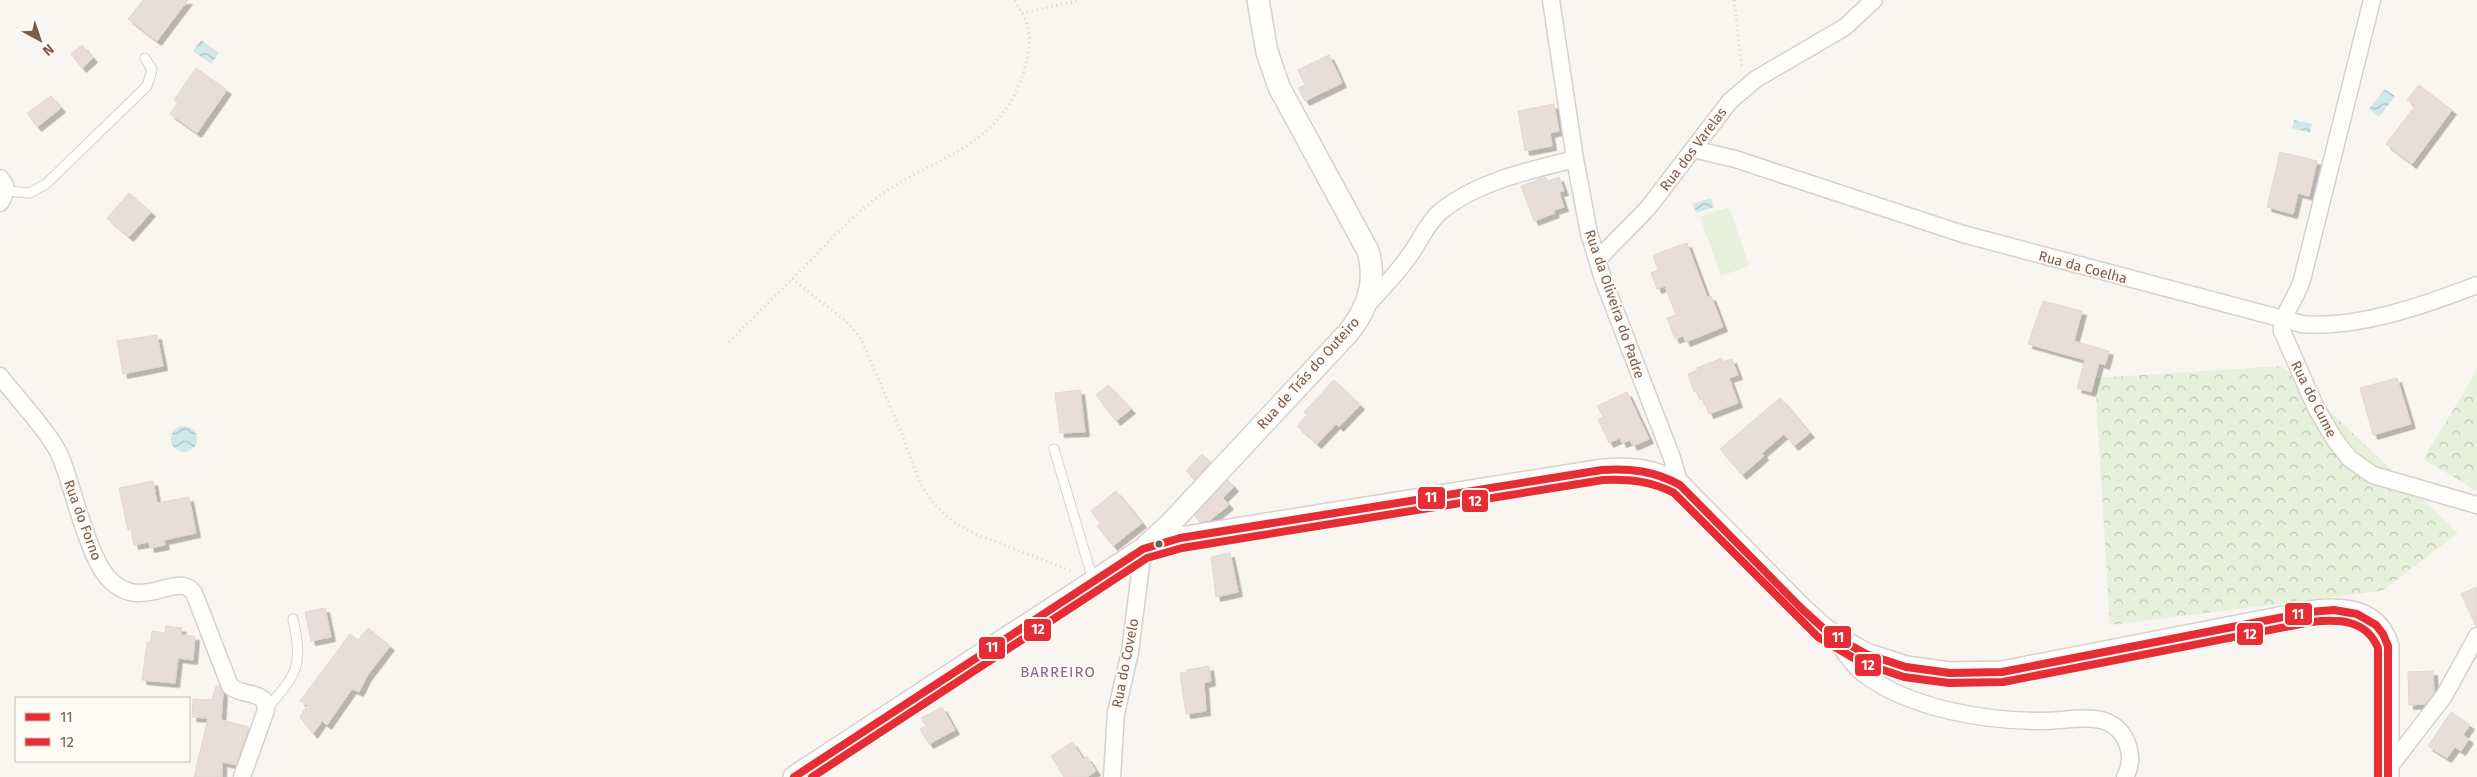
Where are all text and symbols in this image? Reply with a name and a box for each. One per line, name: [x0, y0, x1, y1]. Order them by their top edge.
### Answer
north arrow: [15, 15, 65, 65]
text: N: [39, 40, 57, 59]
street label: Rua dos Varelas: [1656, 104, 1731, 194]
street label: Rua da Oliveira do Padre: [1581, 228, 1648, 381]
street label: Rua da Coelha: [2037, 248, 2129, 287]
street label: Rua de Trás do Outeiro: [1254, 314, 1363, 433]
street label: Rua do Cume: [2287, 358, 2340, 440]
street label: Rua do Forno: [60, 478, 105, 563]
line badge: 11: [1417, 486, 1446, 510]
text: 11: [1425, 489, 1437, 506]
line badge: 12: [1461, 489, 1489, 513]
text: 12: [1468, 493, 1482, 510]
unlabelled marker: [1154, 539, 1164, 549]
line badge: 11: [2284, 602, 2313, 626]
text: 11: [2292, 606, 2304, 623]
street label: Rua do Covelo: [1109, 617, 1142, 709]
line badge: 12: [1023, 618, 1052, 642]
text: 12: [1031, 621, 1045, 638]
line badge: 12: [2236, 622, 2264, 646]
line badge: 11: [1823, 625, 1852, 649]
text: 12: [2243, 626, 2257, 643]
text: 11: [1832, 629, 1844, 646]
line badge: 11: [978, 636, 1006, 660]
text: 11: [986, 639, 998, 656]
line badge: 12: [1854, 653, 1882, 677]
text: 12: [1861, 657, 1875, 674]
district label: BARREIRO: [1020, 663, 1096, 681]
legend: [15, 697, 190, 762]
text: 11: [60, 708, 73, 726]
text: 12: [60, 733, 74, 751]

